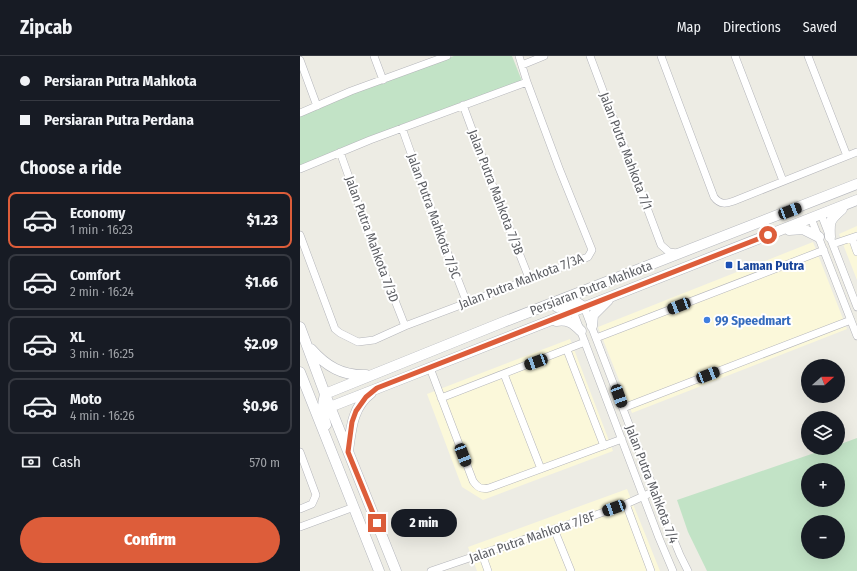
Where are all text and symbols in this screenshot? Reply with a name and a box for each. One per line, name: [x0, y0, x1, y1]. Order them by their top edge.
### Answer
text: Zipcab: [20, 16, 72, 39]
text: Map: [677, 19, 701, 36]
text: Directions: [723, 19, 781, 36]
text: Saved: [803, 19, 837, 36]
text: Persiaran Putra Mahkota: [44, 72, 197, 90]
street label: Jalan Putra Mahkota 7/1: [597, 90, 655, 212]
text: Persiaran Putra Perdana: [44, 111, 194, 129]
street label: Jalan Putra Mahkota 7/3B: [465, 127, 527, 257]
street label: Jalan Putra Mahkota 7/3C: [404, 151, 464, 281]
text: Choose a ride: [20, 157, 122, 179]
street label: Jalan Putra Mahkota 7/3D: [342, 174, 402, 304]
car: [777, 201, 803, 221]
icon: car: [22, 202, 58, 238]
text: Economy: [70, 204, 125, 222]
text: $1.23: [247, 211, 278, 229]
text: 1 min · 16:23: [70, 222, 133, 237]
route start: [759, 226, 777, 244]
street label: Jalan Putra Mahkota 7/3A: [456, 250, 586, 312]
street label: Persiaran Putra Mahkota: [528, 258, 654, 318]
place label: Laman Putra: [737, 258, 805, 273]
marker: Laman Putra: [724, 260, 734, 270]
icon: car: [22, 264, 58, 300]
text: Comfort: [70, 266, 121, 284]
text: $1.66: [245, 273, 278, 291]
text: 2 min · 16:24: [70, 284, 134, 299]
car: [666, 296, 692, 316]
place label: 99 Speedmart: [715, 313, 791, 328]
marker: 99 Speedmart: [702, 315, 712, 325]
icon: car: [22, 326, 58, 362]
text: XL: [70, 328, 85, 346]
text: $2.09: [244, 335, 278, 353]
text: 3 min · 16:25: [70, 346, 134, 361]
car: [523, 352, 549, 372]
north arrow: [801, 359, 845, 403]
map controls: [801, 359, 845, 559]
car: [695, 365, 721, 385]
car: [609, 383, 629, 409]
icon: car: [22, 388, 58, 424]
text: Moto: [70, 390, 102, 408]
text: $0.96: [243, 397, 278, 415]
text: 4 min · 16:26: [70, 408, 135, 423]
button: layers: [801, 411, 845, 455]
street label: Jalan Putra Mahkota 7/4: [622, 423, 682, 545]
car: [453, 442, 473, 468]
icon: cash: [20, 451, 42, 473]
text: Cash: [52, 453, 81, 471]
text: 570 m: [249, 455, 280, 470]
button: +: [801, 463, 845, 507]
car: [601, 498, 627, 518]
street label: Jalan Putra Mahkota 7/8F: [467, 508, 597, 566]
callout: 2 min: [391, 509, 457, 537]
route end: [368, 514, 386, 532]
text: 2 min: [410, 515, 438, 530]
button: −: [801, 515, 845, 559]
button: Confirm: [20, 517, 280, 563]

